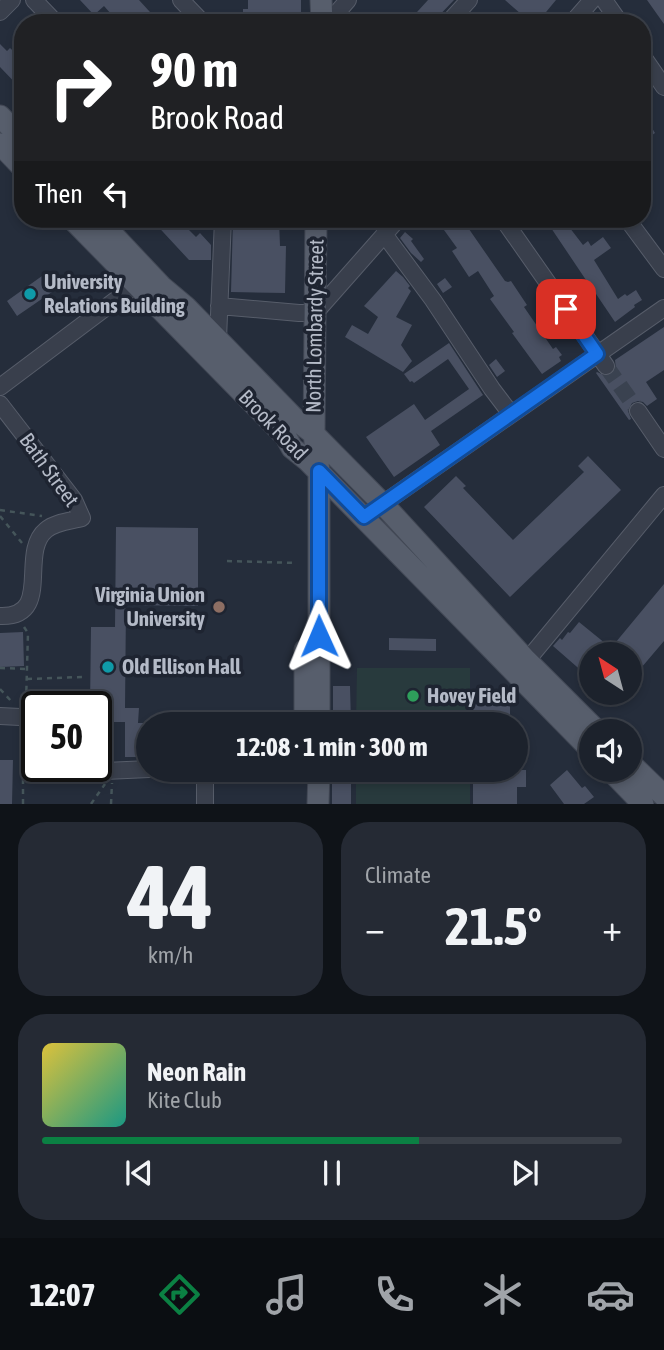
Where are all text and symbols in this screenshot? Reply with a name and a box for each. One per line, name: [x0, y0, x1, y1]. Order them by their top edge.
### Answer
text: 90 m: [150, 41, 238, 97]
icon: right: [35, 42, 126, 133]
text: Brook Road: [150, 99, 284, 136]
icon: left: [97, 175, 135, 213]
text: Then: [35, 179, 83, 209]
street label: North Lombardy Street: [300, 239, 328, 413]
place label: University Relations Building: [44, 269, 186, 317]
pin: [536, 279, 596, 339]
marker: University Relations Building: [22, 286, 38, 302]
icon: arrive: [547, 290, 585, 328]
street label: Brook Road: [234, 384, 313, 464]
street label: Bath Street: [15, 428, 84, 511]
place label: Virginia Union University: [94, 582, 205, 630]
marker: Virginia Union University: [211, 599, 227, 615]
position arrow: [282, 599, 356, 673]
north arrow: [579, 642, 642, 705]
map controls: [579, 642, 642, 782]
place label: Old Ellison Hall: [122, 654, 241, 678]
marker: Old Ellison Hall: [100, 659, 116, 675]
place label: Hovey Field: [427, 683, 516, 707]
marker: Hovey Field: [405, 688, 421, 704]
speed limit sign: 50: [21, 691, 112, 782]
button: sound: [579, 719, 642, 782]
text: 12:08 · 1 min · 300 m: [236, 732, 428, 762]
text: 44: [128, 844, 213, 948]
text: Climate: [365, 862, 431, 888]
text: 21.5°: [445, 896, 542, 956]
text: −: [365, 906, 385, 949]
text: +: [602, 906, 622, 949]
text: km/h: [148, 942, 193, 968]
text: Neon Rain: [147, 1057, 246, 1087]
text: Kite Club: [147, 1087, 222, 1113]
icon: previous: [120, 1154, 158, 1192]
icon: pause: [313, 1154, 351, 1192]
icon: next: [506, 1154, 544, 1192]
icon: directions: [155, 1270, 204, 1319]
icon: music: [262, 1270, 311, 1319]
icon: phone: [370, 1270, 419, 1319]
icon: climate: [478, 1270, 527, 1319]
icon: car: [586, 1270, 635, 1319]
text: 12:07: [29, 1276, 96, 1313]

